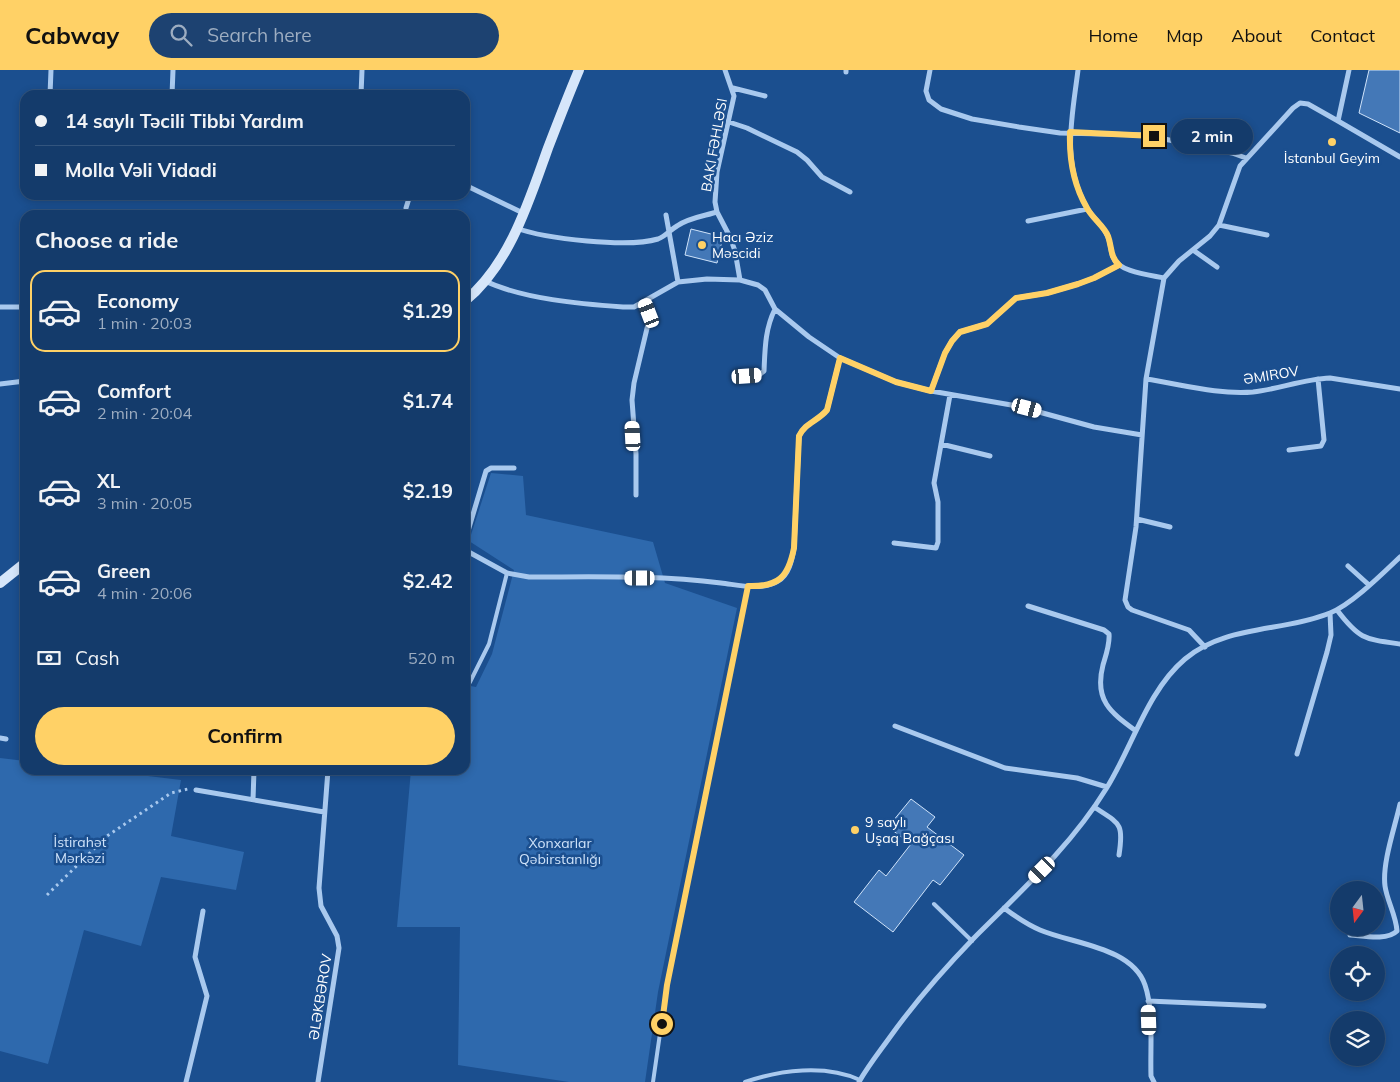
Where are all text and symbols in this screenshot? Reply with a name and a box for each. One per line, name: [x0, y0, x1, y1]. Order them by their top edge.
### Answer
search box: [149, 13, 499, 58]
text: Cabway: [25, 20, 119, 50]
icon: search: [167, 21, 195, 49]
text: Search here: [207, 23, 312, 47]
text: Home: [1088, 24, 1138, 47]
text: Map: [1166, 24, 1203, 47]
text: About: [1231, 24, 1282, 47]
text: Contact: [1310, 24, 1375, 47]
street label: BAKI FƏHLƏSI: [697, 97, 731, 193]
text: 14 saylı Təcili Tibbi Yardım: [65, 109, 304, 133]
callout: 2 min: [1172, 118, 1254, 154]
route end: [1143, 125, 1165, 147]
text: 2 min: [1191, 126, 1233, 146]
marker: İstanbul Geyim: [1326, 136, 1338, 148]
place label: İstanbul Geyim: [1284, 149, 1380, 167]
text: Molla Vəli Vidadi: [65, 158, 217, 182]
text: Choose a ride: [35, 226, 178, 254]
place label: Hacı Əziz Məscidi: [712, 228, 773, 262]
marker: Hacı Əziz Məscidi: [696, 239, 708, 251]
icon: car: [37, 289, 82, 334]
text: Economy: [97, 289, 179, 313]
car: [636, 296, 661, 330]
text: $1.29: [403, 299, 453, 323]
text: 1 min · 20:03: [97, 313, 192, 333]
street label: ƏMIROV: [1242, 362, 1300, 388]
car: [731, 367, 762, 385]
icon: car: [37, 379, 82, 424]
text: Comfort: [97, 379, 171, 403]
text: $1.74: [403, 389, 453, 413]
car: [1010, 397, 1043, 419]
text: 2 min · 20:04: [97, 403, 192, 423]
car: [624, 421, 641, 451]
icon: car: [37, 469, 82, 514]
text: XL: [97, 469, 120, 493]
text: $2.19: [403, 479, 453, 503]
text: 3 min · 20:05: [97, 493, 192, 513]
icon: car: [37, 559, 82, 604]
text: Green: [97, 559, 151, 583]
text: $2.42: [403, 569, 453, 593]
car: [625, 571, 655, 586]
text: 4 min · 20:06: [97, 583, 192, 603]
icon: cash: [35, 644, 63, 672]
text: Cash: [75, 646, 120, 670]
text: 520 m: [408, 648, 455, 668]
button: Confirm: [35, 707, 455, 765]
place label: 9 saylı Uşaq Bağçası: [865, 813, 955, 847]
marker: 9 saylı Uşaq Bağçası: [849, 824, 861, 836]
park label: İstirahət Mərkəzi: [54, 833, 106, 867]
park label: Xonxarlar Qəbirstanlığı: [519, 834, 601, 868]
car: [1026, 854, 1057, 886]
north arrow: [1330, 881, 1385, 936]
map controls: [1330, 881, 1385, 1066]
button: locate: [1330, 946, 1385, 1001]
street label: ƏLƏKBƏROV: [304, 952, 336, 1041]
car: [1140, 1005, 1157, 1035]
button: layers: [1330, 1011, 1385, 1066]
route start: [651, 1013, 673, 1035]

